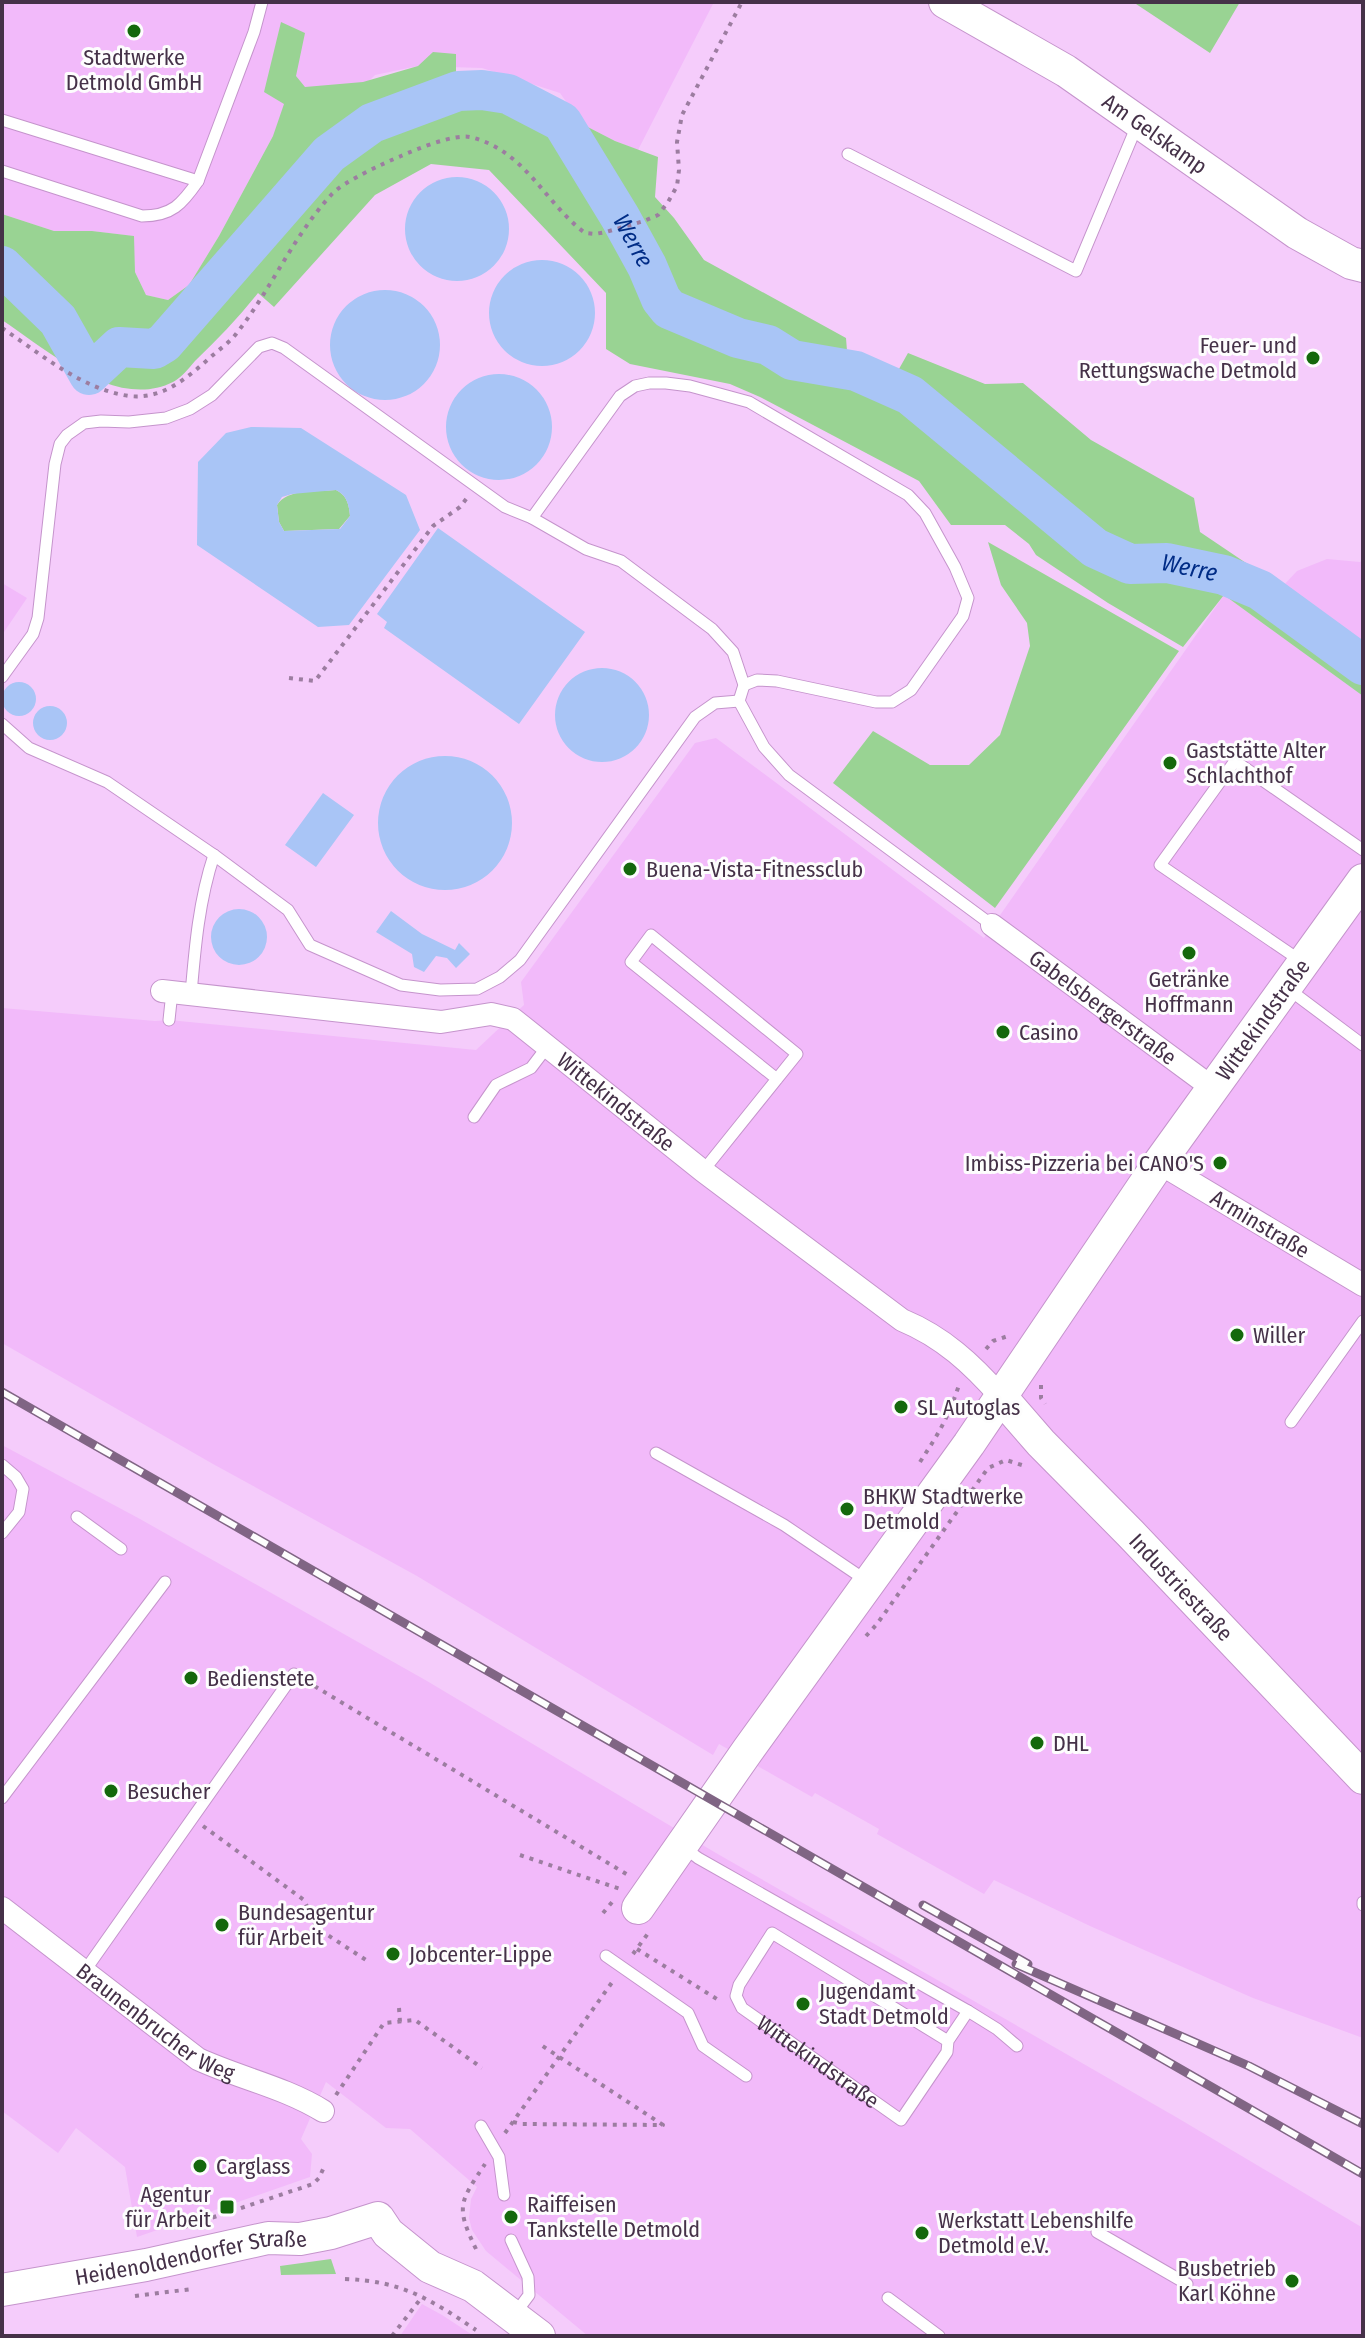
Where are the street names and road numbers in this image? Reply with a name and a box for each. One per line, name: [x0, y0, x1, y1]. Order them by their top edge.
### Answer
street label: Am Gelskamp: [1097, 88, 1212, 180]
street label: Gabelsbergerstraße: [1024, 944, 1182, 1071]
street label: Wittekindstraße: [1210, 954, 1316, 1086]
street label: Wittekindstraße: [551, 1047, 680, 1157]
street label: Arminstraße: [1206, 1184, 1314, 1264]
street label: Industriestraße: [1123, 1528, 1238, 1647]
street label: Braunenbrucher Weg: [71, 1957, 239, 2087]
street label: Wittekindstraße: [751, 2010, 884, 2114]
street label: Heidenoldendorfer Straße: [73, 2225, 309, 2291]

